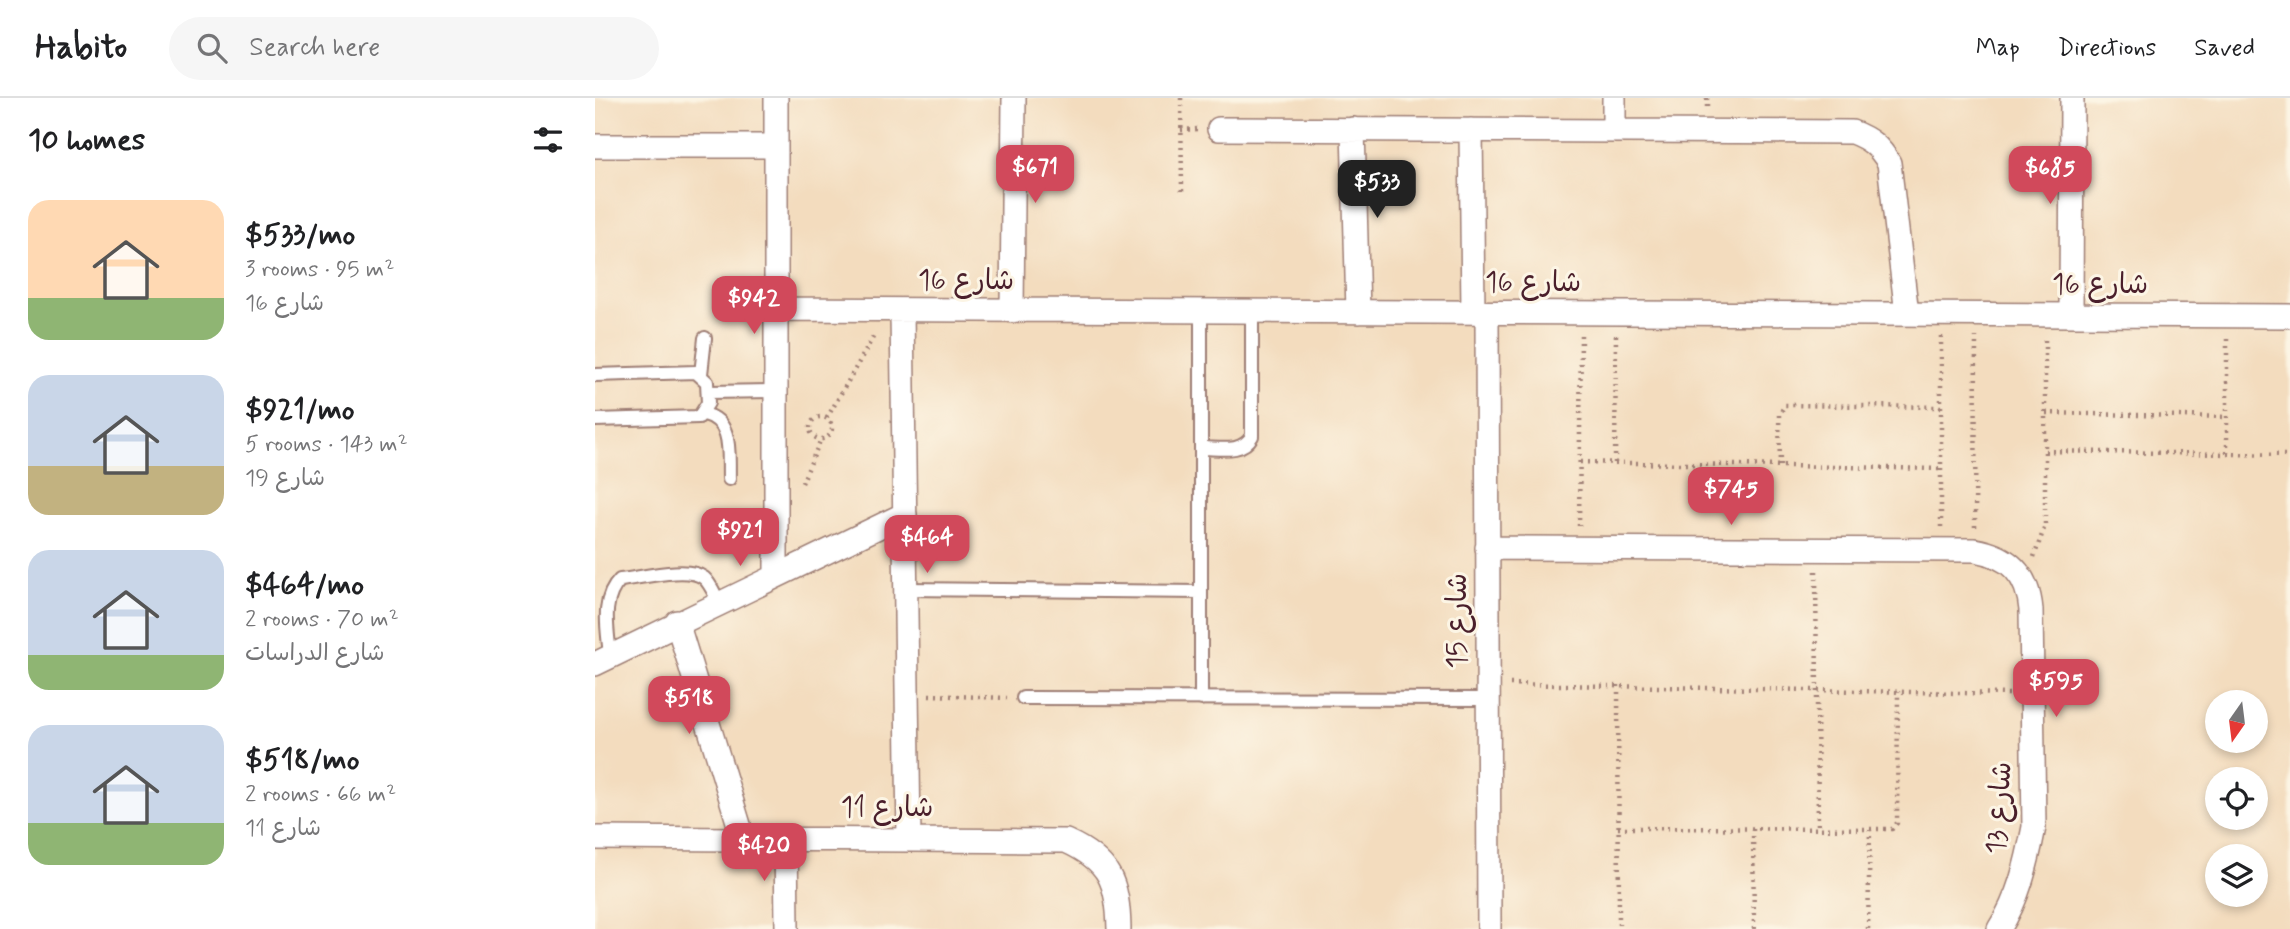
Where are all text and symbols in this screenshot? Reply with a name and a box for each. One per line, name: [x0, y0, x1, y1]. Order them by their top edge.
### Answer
search box: [169, 17, 659, 80]
text: Habito: [35, 26, 127, 70]
icon: search: [193, 29, 231, 67]
text: Search here: [249, 31, 380, 65]
text: Map: [1976, 33, 2020, 64]
text: Directions: [2058, 33, 2156, 64]
text: Saved: [2194, 33, 2255, 64]
text: 10 homes: [28, 121, 145, 160]
icon: filters: [529, 121, 567, 159]
pin: $671: [994, 146, 1076, 205]
pin: $685: [2009, 146, 2091, 206]
text: $671: [1012, 153, 1058, 183]
text: $685: [2025, 154, 2075, 184]
pin: $533: [1336, 160, 1418, 220]
text: $533: [1354, 168, 1400, 198]
text: $533/mo: [245, 216, 355, 255]
icon: home: [84, 228, 168, 312]
text: 3 rooms · 95 m²: [245, 255, 394, 285]
street label: شارع 16: [918, 263, 1014, 300]
street label: شارع 16: [1485, 265, 1581, 302]
street label: شارع 16: [2052, 267, 2148, 304]
pin: $942: [713, 276, 795, 336]
text: $942: [728, 284, 780, 314]
text: شارع 16: [245, 289, 324, 319]
text: $921/mo: [245, 391, 355, 430]
icon: home: [84, 403, 168, 487]
text: 5 rooms · 143 m²: [245, 430, 408, 460]
text: شارع 19: [245, 464, 325, 494]
pin: $745: [1690, 468, 1772, 527]
text: $745: [1704, 475, 1758, 505]
pin: $921: [699, 508, 781, 568]
text: $921: [717, 516, 763, 546]
pin: $464: [886, 516, 968, 575]
text: $464: [900, 523, 954, 553]
text: $464/mo: [245, 566, 364, 605]
street label: شارع 15: [1440, 573, 1477, 669]
icon: home: [84, 578, 168, 662]
text: 2 rooms · 70 m²: [245, 605, 399, 635]
text: شارع الدراسات: [245, 639, 385, 669]
pin: $595: [2015, 660, 2097, 719]
text: $595: [2029, 667, 2083, 697]
pin: $518: [648, 676, 730, 736]
text: $518: [664, 684, 714, 714]
north arrow: [2205, 690, 2268, 752]
map controls: [2205, 690, 2268, 907]
text: $518/mo: [245, 741, 360, 780]
icon: home: [84, 753, 168, 837]
street label: شارع 13: [1978, 761, 2022, 855]
button: locate: [2205, 767, 2268, 830]
text: 2 rooms · 66 m²: [245, 780, 396, 810]
street label: شارع 11: [841, 790, 933, 827]
text: شارع 11: [245, 814, 321, 844]
pin: $420: [723, 824, 805, 883]
text: $420: [738, 831, 790, 861]
button: layers: [2205, 844, 2268, 907]

